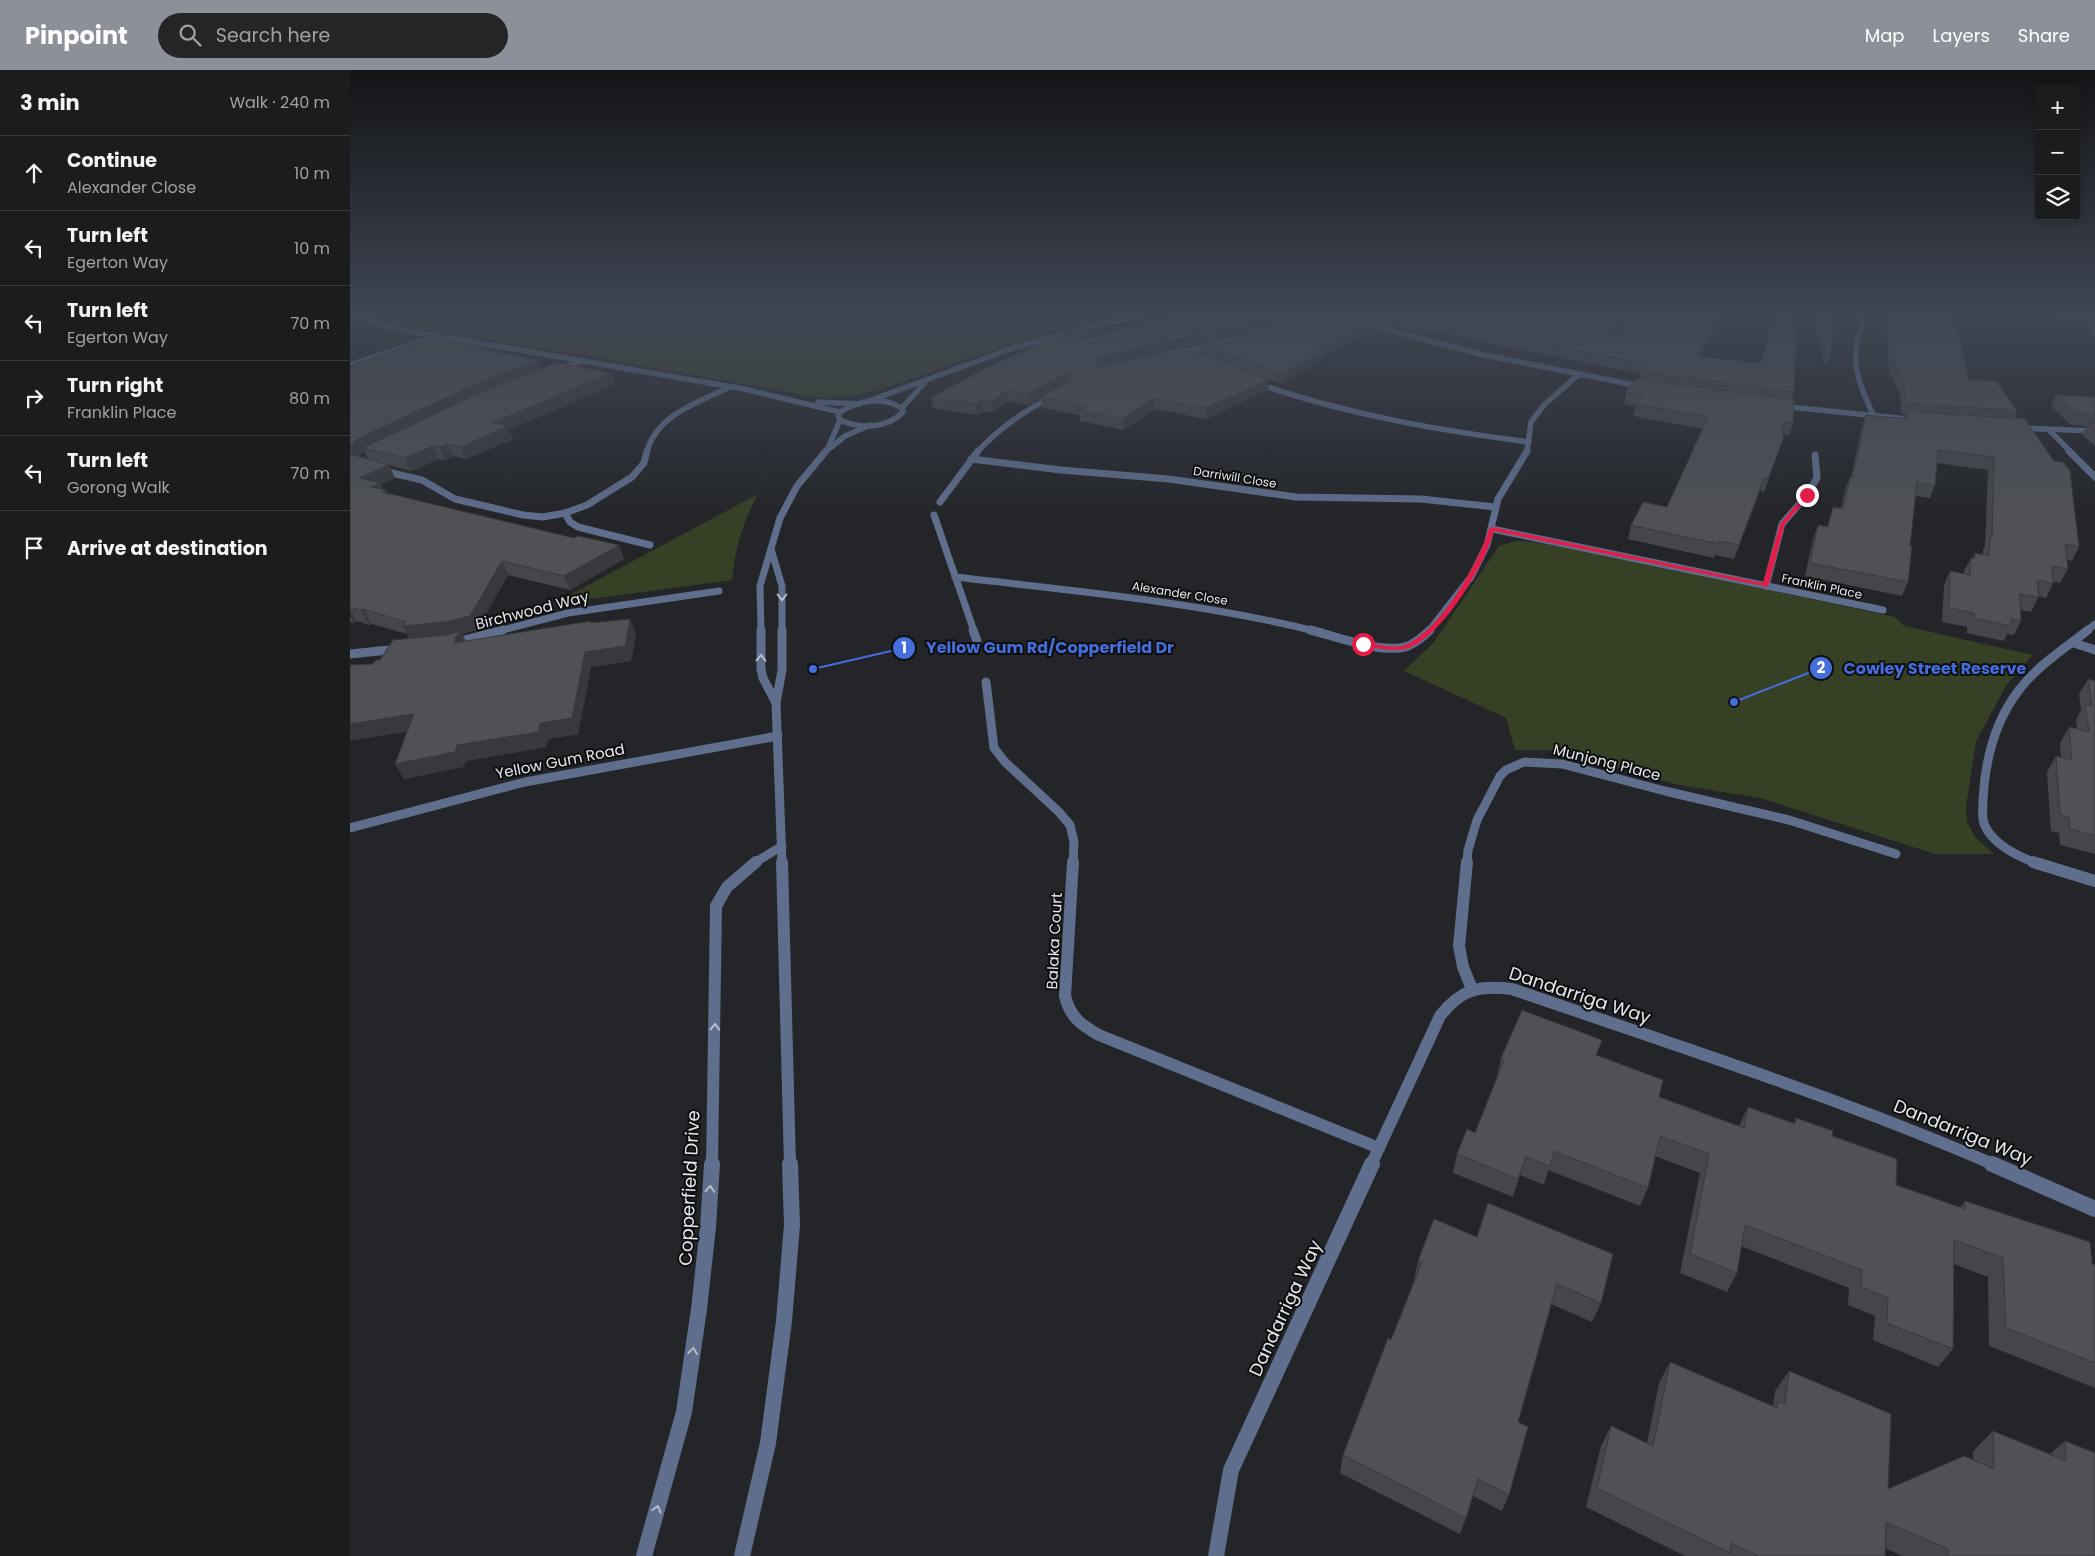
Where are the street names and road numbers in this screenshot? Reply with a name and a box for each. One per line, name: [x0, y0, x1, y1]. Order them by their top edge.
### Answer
street label: Darriwill Close: [1192, 462, 1278, 492]
street label: Franklin Place: [1780, 569, 1864, 603]
street label: Alexander Close: [1131, 577, 1229, 609]
street label: Birchwood Way: [473, 586, 591, 634]
street label: Yellow Gum Road: [494, 738, 626, 784]
street label: Munjong Place: [1551, 738, 1663, 786]
street label: Balaka Court: [1041, 892, 1067, 990]
street label: Dandarriga Way: [1506, 960, 1654, 1030]
street label: Dandarriga Way: [1890, 1093, 2036, 1171]
street label: Copperfield Drive: [672, 1110, 706, 1266]
street label: Dandarriga Way: [1242, 1236, 1328, 1380]

